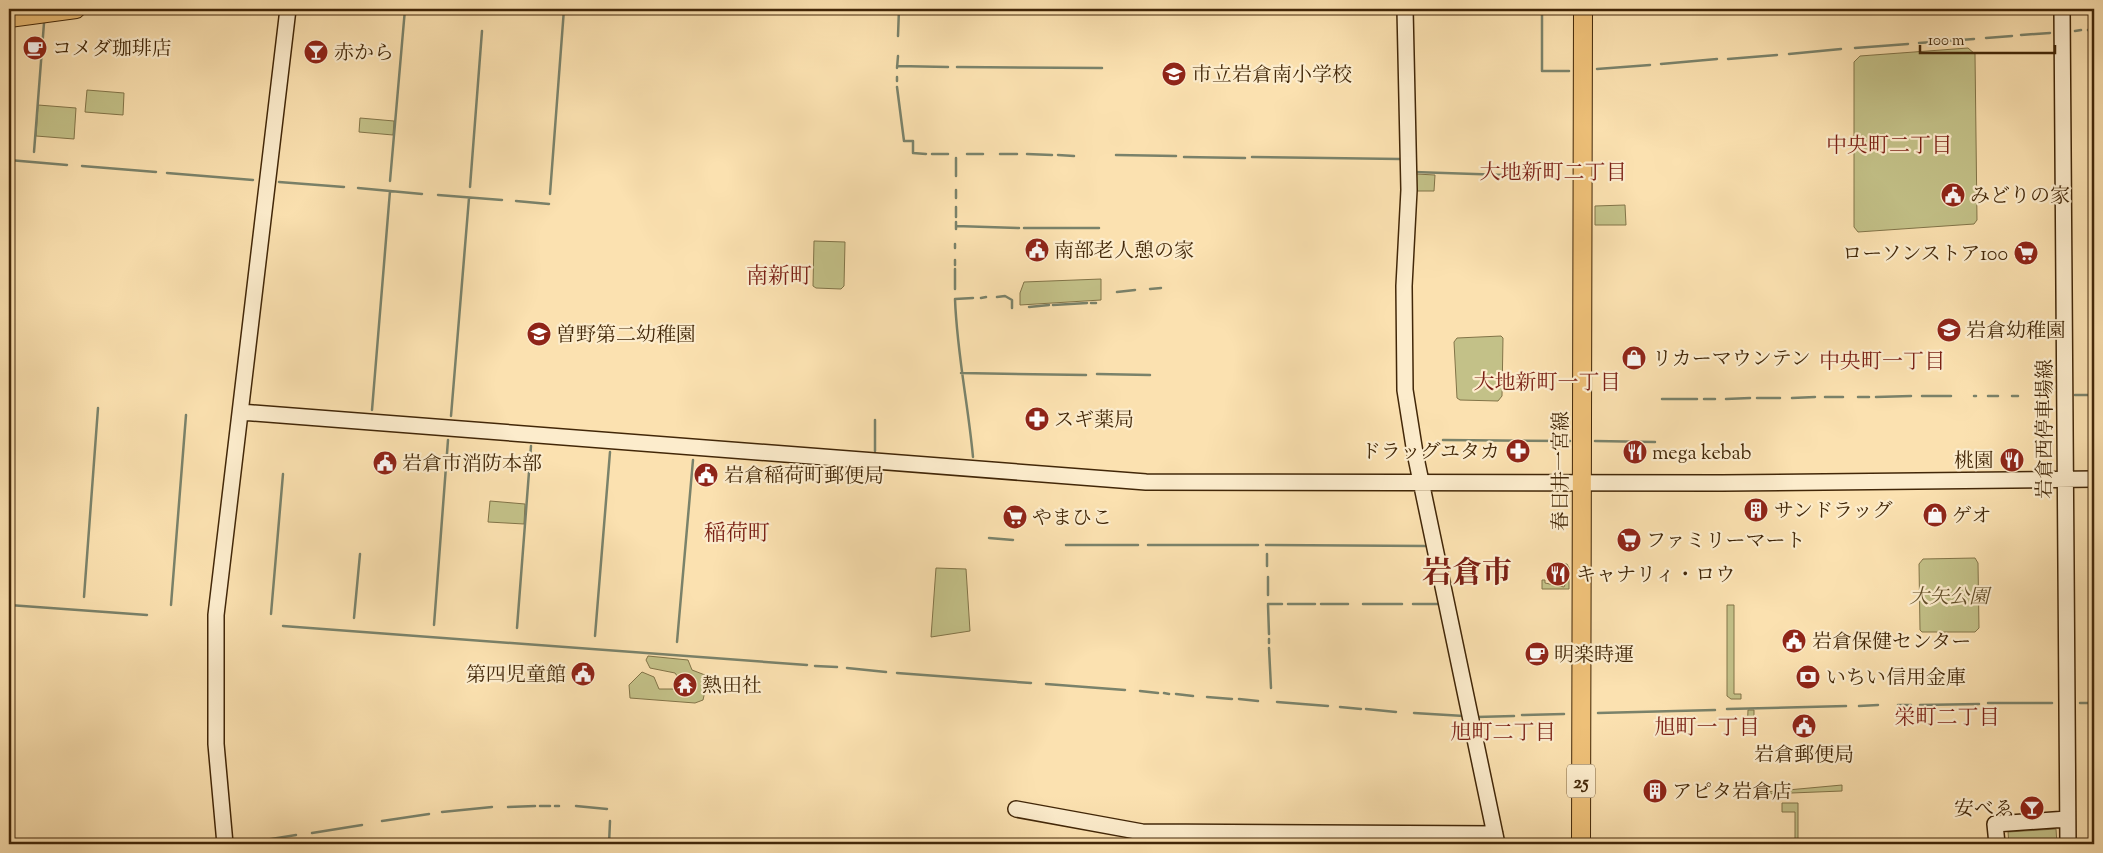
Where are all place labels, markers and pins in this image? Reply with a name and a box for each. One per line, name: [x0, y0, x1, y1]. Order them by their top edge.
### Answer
cafe icon: コメダ珈琲店: [22, 35, 48, 61]
place label: コメダ珈琲店: [52, 36, 172, 65]
bar icon: 赤から: [303, 39, 329, 65]
place label: 赤から: [334, 40, 394, 69]
school or university icon: 市立岩倉南小学校: [1161, 61, 1187, 87]
place label: 市立岩倉南小学校: [1192, 62, 1352, 91]
public building icon: みどりの家: [1940, 182, 1966, 208]
place label: みどりの家: [1970, 183, 2070, 212]
public building icon: 南部老人憩の家: [1024, 237, 1050, 263]
place label: 南部老人憩の家: [1054, 238, 1194, 267]
supermarket icon: ローソンストア100: [2013, 240, 2039, 266]
place label: ローソンストア100: [1842, 241, 2008, 270]
school or university icon: 岩倉幼稚園: [1936, 317, 1962, 343]
place label: 岩倉幼稚園: [1966, 318, 2066, 347]
school or university icon: 曽野第二幼稚園: [526, 321, 552, 347]
place label: 曽野第二幼稚園: [556, 322, 696, 351]
shop icon: リカーマウンテン: [1621, 345, 1647, 371]
place label: リカーマウンテン: [1652, 346, 1811, 375]
pharmacy icon: スギ薬局: [1024, 406, 1050, 432]
place label: スギ薬局: [1054, 407, 1134, 436]
pharmacy icon: ドラッグユタカ: [1505, 438, 1531, 464]
place label: ドラッグユタカ: [1361, 439, 1500, 468]
restaurant icon: mega kebab: [1622, 439, 1648, 465]
place label: mega kebab: [1652, 440, 1751, 469]
restaurant icon: 桃園: [1999, 447, 2025, 473]
place label: 桃園: [1954, 448, 1994, 477]
public building icon: 岩倉市消防本部: [372, 450, 398, 476]
place label: 岩倉市消防本部: [402, 451, 542, 480]
public building icon: 岩倉稲荷町郵便局: [693, 462, 719, 488]
place label: 岩倉稲荷町郵便局: [724, 463, 884, 492]
building icon: サンドラッグ: [1743, 497, 1769, 523]
place label: サンドラッグ: [1774, 498, 1893, 527]
shop icon: ゲオ: [1922, 502, 1948, 528]
place label: ゲオ: [1952, 503, 1992, 532]
supermarket icon: やまひこ: [1002, 504, 1028, 530]
place label: やまひこ: [1032, 505, 1112, 534]
supermarket icon: ファミリーマート: [1616, 527, 1642, 553]
place label: ファミリーマート: [1646, 528, 1806, 557]
restaurant icon: キャナリィ・ロウ: [1545, 561, 1571, 587]
place label: キャナリィ・ロウ: [1576, 562, 1735, 591]
public building icon: 岩倉保健センター: [1781, 628, 1807, 654]
place label: 岩倉保健センター: [1812, 629, 1971, 658]
cafe icon: 明楽時運: [1524, 641, 1550, 667]
place label: 明楽時運: [1554, 642, 1634, 671]
public building icon: 第四児童館: [570, 661, 596, 687]
place label: 第四児童館: [466, 662, 566, 691]
bank icon: いちい信用金庫: [1795, 664, 1821, 690]
place label: いちい信用金庫: [1826, 665, 1966, 694]
temple icon: 熱田社: [672, 672, 698, 698]
place label: 熱田社: [702, 673, 762, 702]
public building icon: 岩倉郵便局: [1791, 713, 1817, 739]
place label: 岩倉郵便局: [1754, 742, 1854, 771]
building icon: アピタ岩倉店: [1642, 778, 1668, 804]
place label: アピタ岩倉店: [1672, 779, 1792, 808]
bar icon: 安べゑ: [2019, 795, 2045, 821]
place label: 安べゑ: [1954, 796, 2014, 825]

